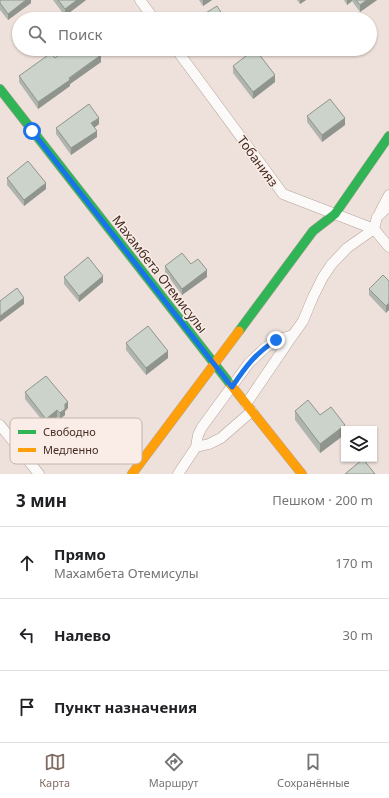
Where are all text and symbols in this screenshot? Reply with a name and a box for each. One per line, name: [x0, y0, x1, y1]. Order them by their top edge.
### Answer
search box: [12, 12, 377, 56]
icon: search: [26, 23, 48, 45]
text: Поиск: [58, 24, 103, 44]
route start: [23, 122, 41, 140]
street label: Тобанияз: [233, 132, 283, 190]
street label: Махамбета Отемисулы: [108, 211, 212, 337]
route end: [267, 331, 285, 349]
legend: [10, 418, 142, 464]
text: Свободно: [43, 424, 96, 439]
map controls: [341, 426, 377, 462]
button: layers: [341, 426, 377, 462]
text: Медленно: [43, 442, 98, 457]
text: 3 мин: [16, 489, 67, 512]
text: Пешком · 200 m: [272, 491, 373, 509]
text: Прямо: [54, 544, 106, 564]
icon: ahead: [16, 552, 38, 574]
text: 170 m: [335, 554, 373, 572]
text: Махамбета Отемисулы: [54, 564, 199, 582]
icon: left: [16, 624, 38, 646]
text: Налево: [54, 625, 111, 645]
text: 30 m: [343, 626, 373, 644]
icon: arrive: [16, 696, 38, 718]
text: Пункт назначения: [54, 697, 197, 717]
tab: Карта: [39, 751, 70, 790]
tab: Маршрут: [149, 751, 198, 790]
tab: Сохранённые: [277, 751, 350, 790]

